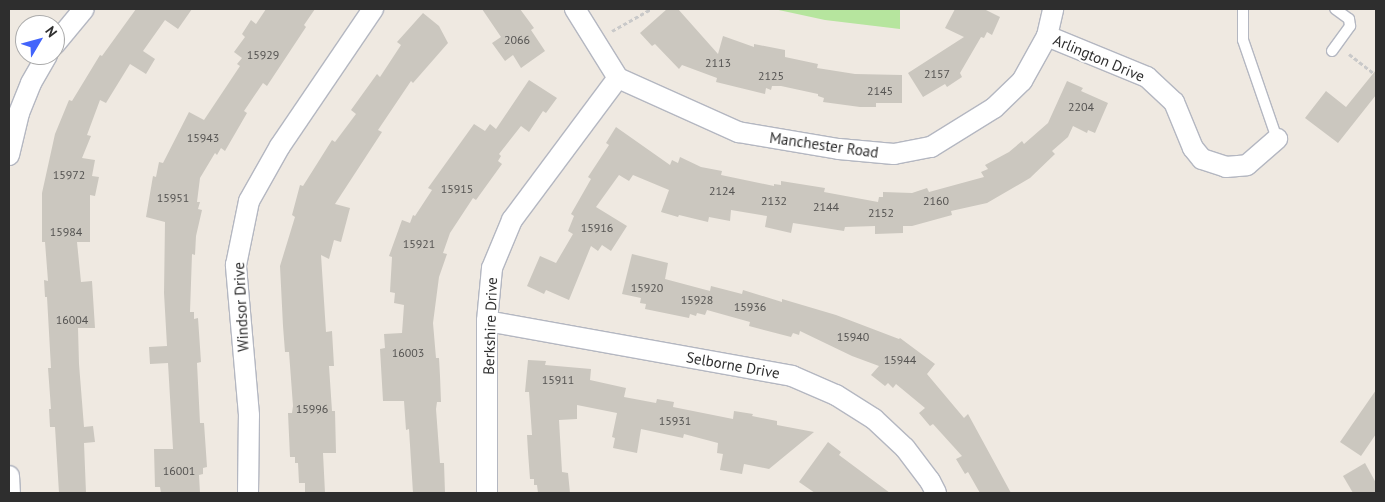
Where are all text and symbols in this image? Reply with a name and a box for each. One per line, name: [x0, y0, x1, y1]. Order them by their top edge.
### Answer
north arrow: [15, 15, 65, 65]
text: N: [41, 22, 61, 41]
street label: Arlington Drive: [1051, 31, 1147, 85]
house number: 2066: [504, 33, 530, 47]
house number: 15929: [247, 48, 279, 62]
house number: 2113: [705, 56, 731, 70]
house number: 2157: [924, 67, 950, 81]
house number: 2125: [758, 69, 784, 83]
house number: 2145: [867, 84, 893, 98]
house number: 2204: [1068, 100, 1094, 114]
street label: Manchester Road: [768, 128, 880, 162]
house number: 15943: [187, 131, 219, 145]
house number: 15972: [53, 168, 85, 182]
house number: 15915: [441, 182, 473, 196]
house number: 2124: [709, 184, 735, 198]
house number: 15951: [157, 191, 189, 205]
house number: 2132: [761, 194, 787, 208]
house number: 2160: [923, 194, 949, 208]
house number: 2144: [813, 200, 839, 214]
house number: 2152: [868, 206, 894, 220]
house number: 15916: [581, 221, 613, 235]
house number: 15984: [50, 225, 82, 239]
house number: 15921: [403, 237, 435, 251]
street label: Windsor Drive: [230, 262, 252, 352]
street label: Berkshire Drive: [479, 277, 501, 375]
house number: 15920: [631, 281, 663, 295]
house number: 15928: [681, 293, 713, 307]
house number: 15936: [734, 300, 766, 314]
house number: 16004: [56, 313, 88, 327]
house number: 15940: [837, 330, 869, 344]
house number: 16003: [392, 346, 424, 360]
street label: Selborne Drive: [685, 348, 781, 382]
house number: 15944: [884, 353, 916, 367]
house number: 15911: [542, 373, 574, 387]
house number: 15996: [296, 402, 328, 416]
house number: 15931: [659, 414, 691, 428]
house number: 16001: [163, 464, 195, 478]

